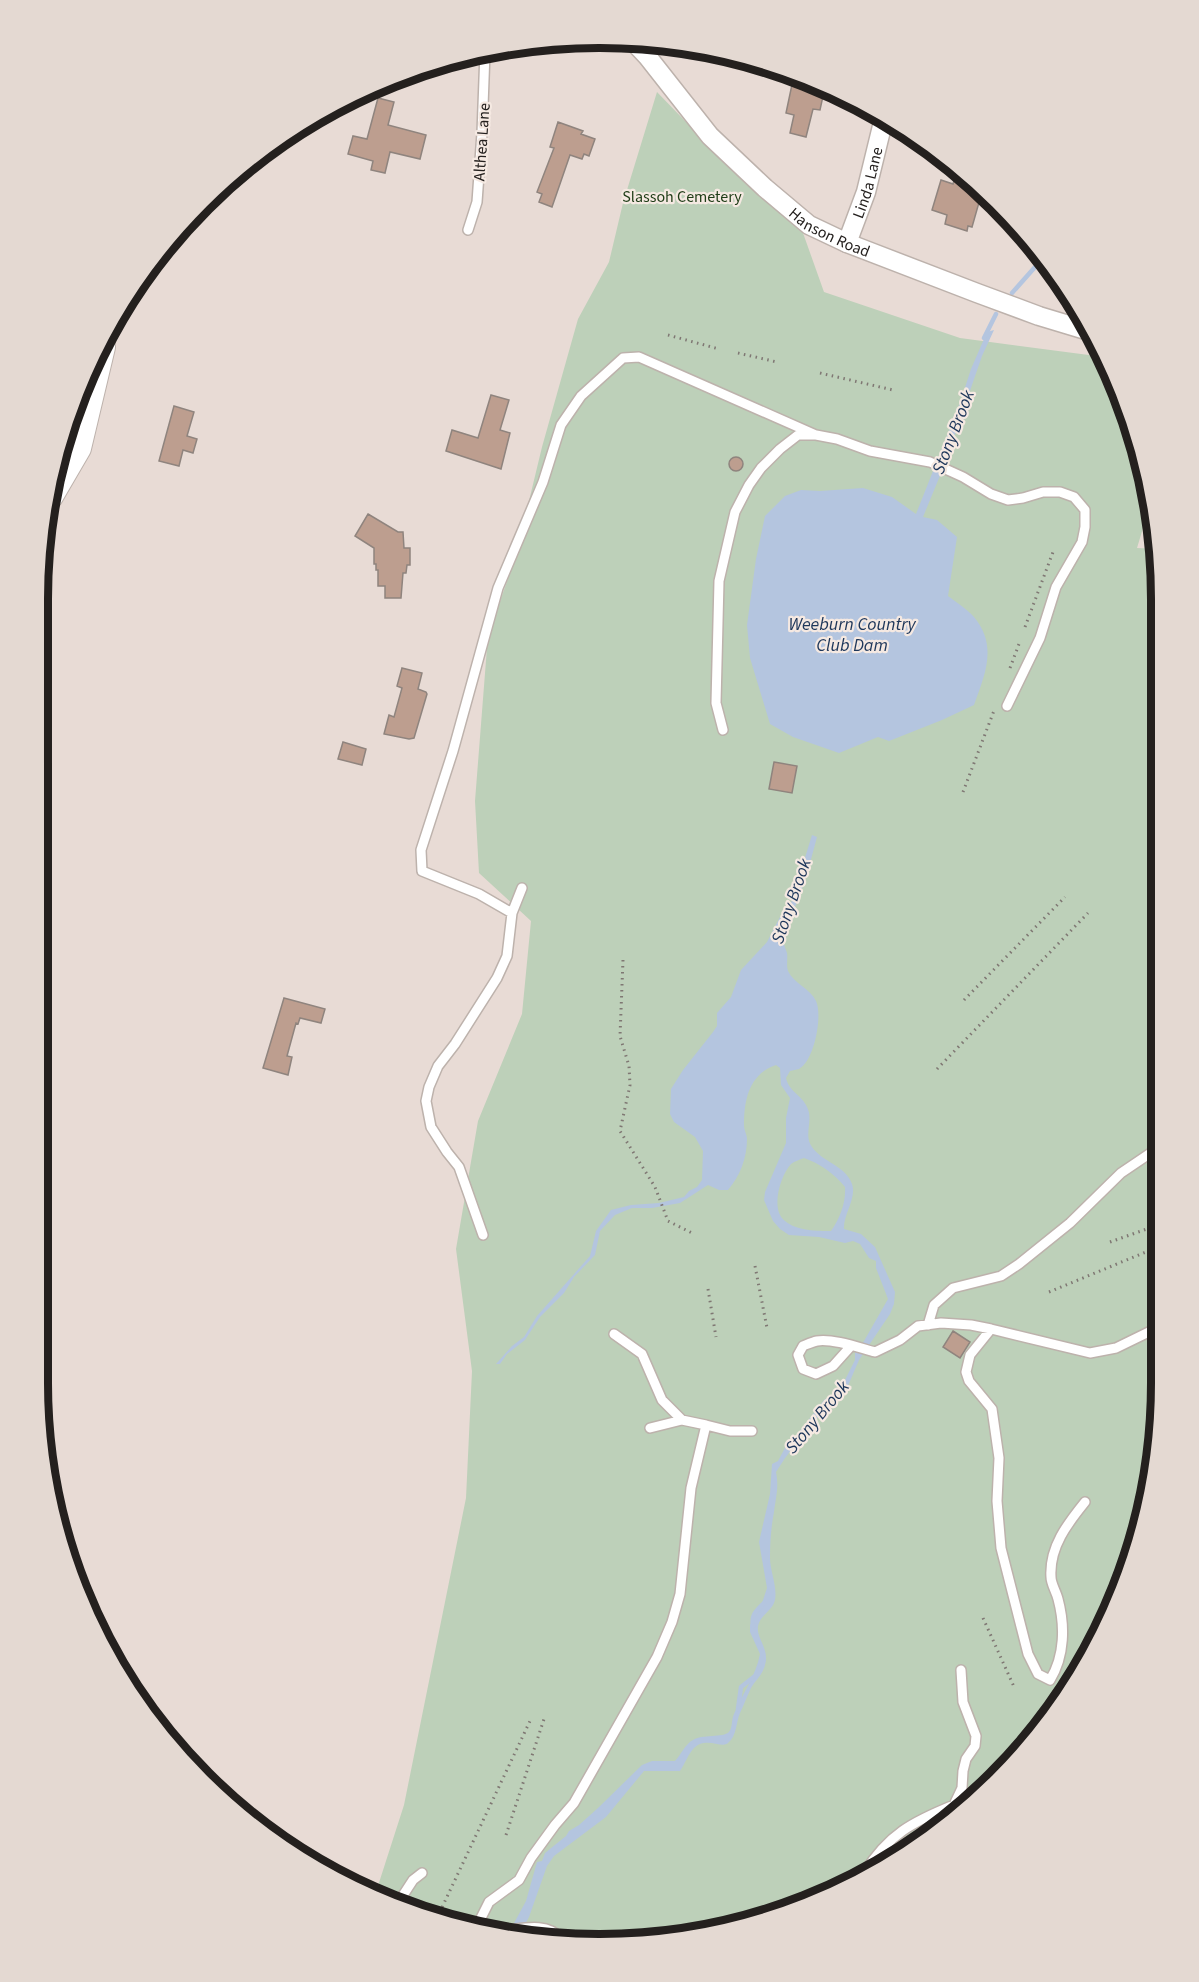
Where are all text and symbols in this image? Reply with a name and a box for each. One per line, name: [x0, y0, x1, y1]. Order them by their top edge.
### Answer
street label: Althea Lane: [468, 102, 496, 182]
street label: Linda Lane: [847, 145, 889, 222]
park label: Slassoh Cemetery: [622, 186, 742, 208]
street label: Hanson Road: [784, 203, 873, 263]
water label: Stony Brook: [926, 386, 981, 478]
water label: Weeburn Country Club Dam: [788, 612, 917, 658]
water label: Stony Brook: [765, 855, 818, 947]
water label: Stony Brook: [779, 1375, 856, 1459]

